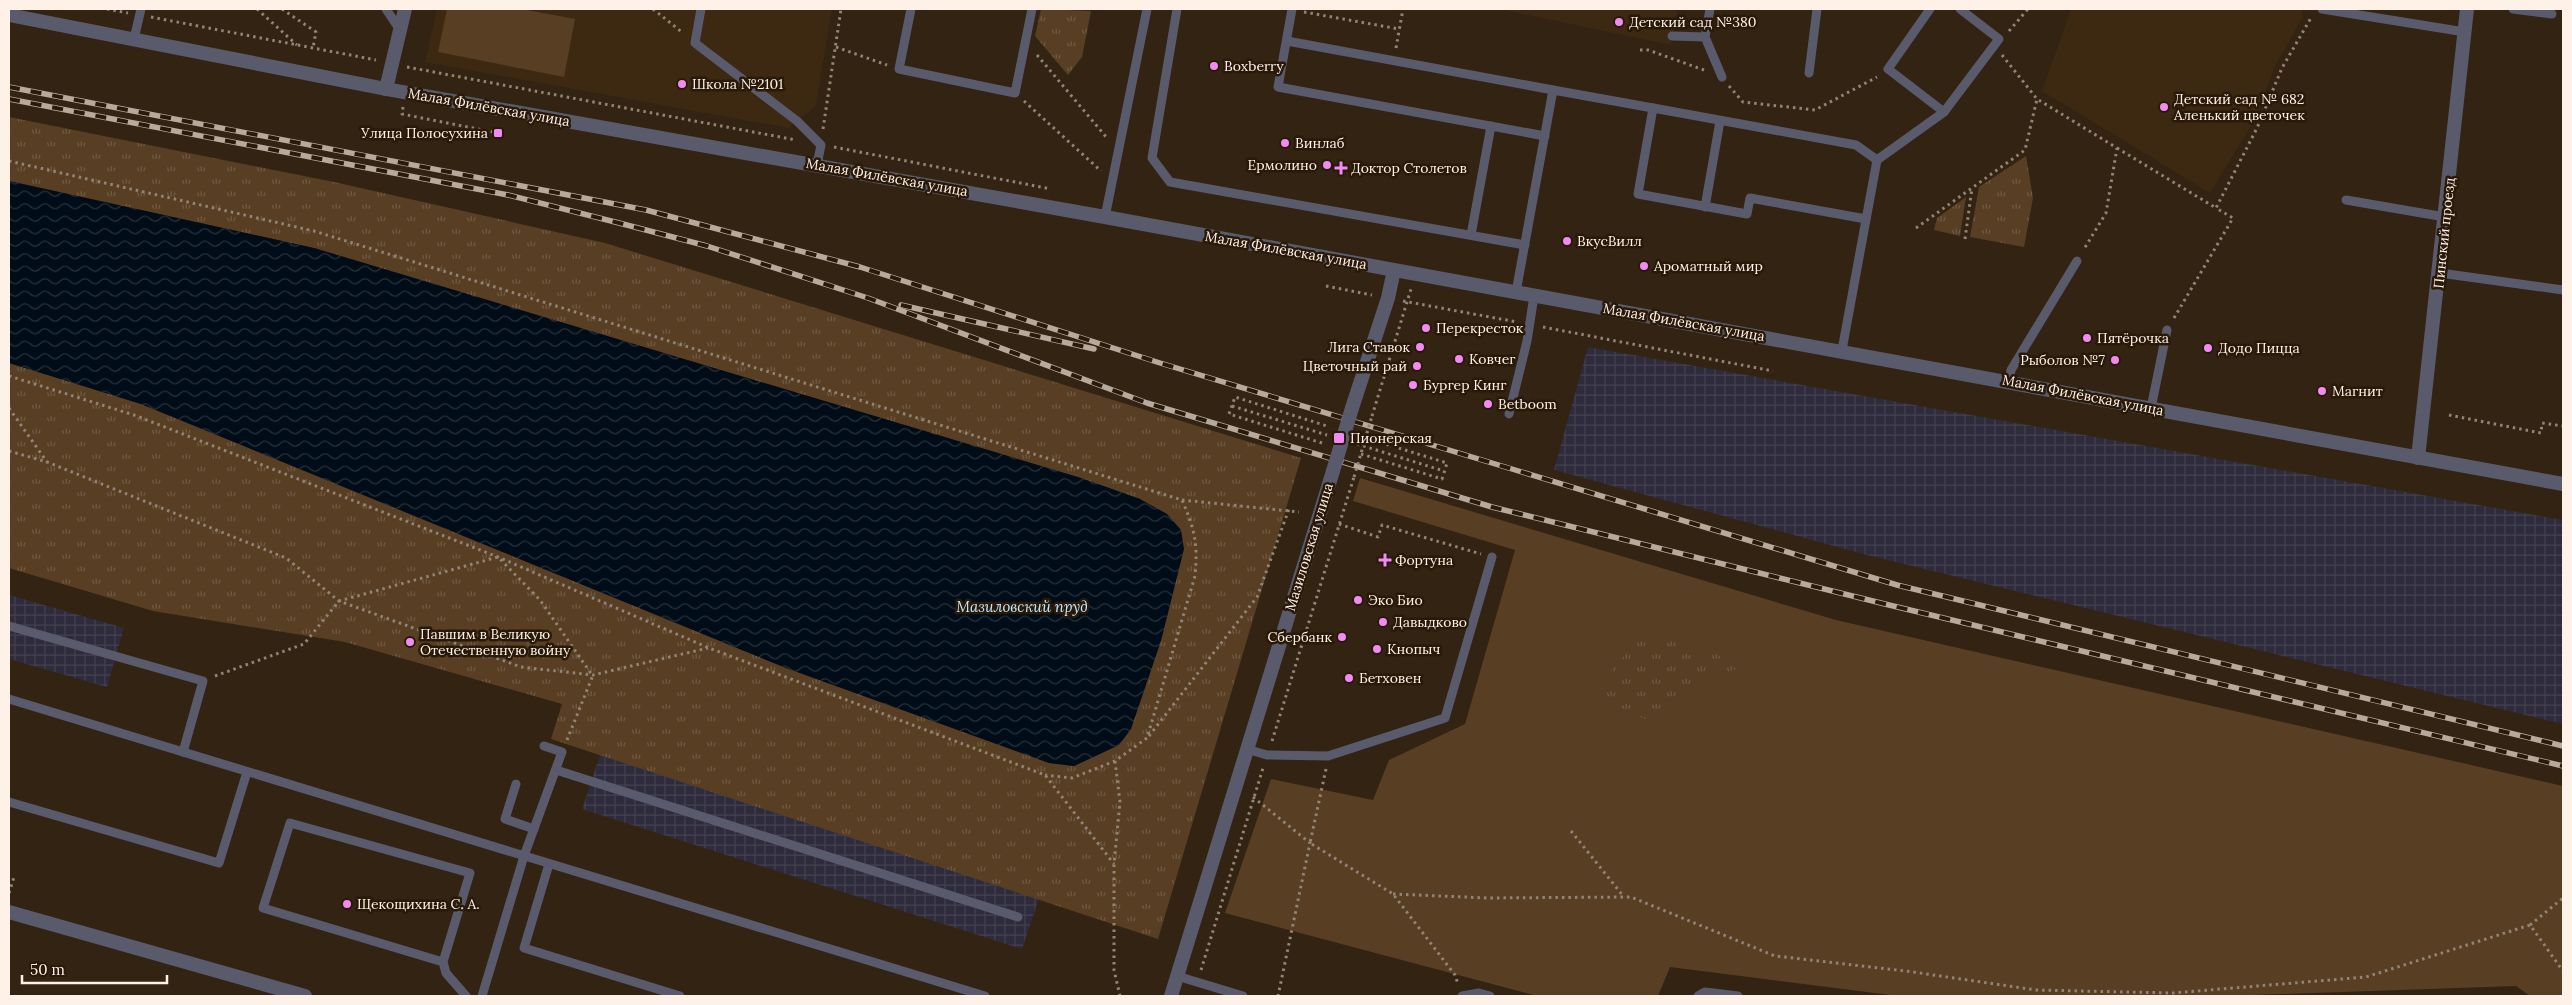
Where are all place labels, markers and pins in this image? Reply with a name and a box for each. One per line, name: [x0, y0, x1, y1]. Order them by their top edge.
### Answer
place label: Детский сад №380: [1629, 13, 1757, 31]
marker: Детский сад №380: [1613, 16, 1625, 28]
place label: Boxberry: [1224, 57, 1284, 75]
marker: Boxberry: [1208, 60, 1220, 72]
place label: Школа №2101: [692, 75, 783, 93]
marker: Школа №2101: [676, 78, 688, 90]
place label: Детский сад № 682 Аленький цветочек: [2173, 90, 2305, 124]
marker: Детский сад № 682 Аленький цветочек: [2158, 101, 2170, 113]
place label: Улица Полосухина: [360, 124, 488, 142]
marker: Улица Полосухина: [492, 127, 504, 139]
place label: Винлаб: [1295, 134, 1345, 152]
marker: Винлаб: [1279, 137, 1291, 149]
place label: Ермолино: [1247, 156, 1317, 174]
marker: Ермолино: [1321, 159, 1333, 171]
place label: Доктор Столетов: [1351, 159, 1467, 177]
marker: Доктор Столетов: [1335, 162, 1347, 174]
place label: ВкусВилл: [1577, 232, 1642, 250]
marker: ВкусВилл: [1561, 235, 1573, 247]
place label: Ароматный мир: [1653, 257, 1763, 275]
marker: Ароматный мир: [1638, 260, 1650, 272]
place label: Перекресток: [1436, 319, 1524, 337]
marker: Перекресток: [1420, 322, 1432, 334]
place label: Пятёрочка: [2097, 329, 2169, 347]
marker: Пятёрочка: [2081, 332, 2093, 344]
place label: Лига Ставок: [1328, 338, 1410, 356]
place label: Додо Пицца: [2218, 339, 2300, 357]
marker: Лига Ставок: [1414, 341, 1426, 353]
marker: Додо Пицца: [2202, 342, 2214, 354]
place label: Ковчег: [1469, 350, 1515, 368]
place label: Рыболов №7: [2020, 351, 2106, 369]
marker: Ковчег: [1453, 353, 1465, 365]
marker: Рыболов №7: [2109, 354, 2121, 366]
place label: Цветочный рай: [1303, 357, 1407, 375]
marker: Цветочный рай: [1411, 360, 1423, 372]
place label: Бургер Кинг: [1423, 376, 1506, 394]
marker: Бургер Кинг: [1407, 379, 1419, 391]
place label: Магнит: [2332, 382, 2383, 400]
marker: Магнит: [2316, 385, 2328, 397]
place label: Betboom: [1498, 395, 1557, 413]
marker: Betboom: [1482, 398, 1494, 410]
place label: Пионерская: [1350, 429, 1432, 447]
marker: Пионерская: [1332, 431, 1346, 445]
place label: Фортуна: [1395, 551, 1453, 569]
marker: Фортуна: [1379, 554, 1391, 566]
place label: Эко Био: [1368, 591, 1423, 609]
marker: Эко Био: [1352, 594, 1364, 606]
place label: Давыдково: [1393, 613, 1467, 631]
marker: Давыдково: [1377, 616, 1389, 628]
place label: Павшим в Великую Отечественную войну: [420, 625, 571, 659]
place label: Сбербанк: [1268, 628, 1332, 646]
marker: Сбербанк: [1336, 631, 1348, 643]
marker: Павшим в Великую Отечественную войну: [404, 636, 416, 648]
place label: Кнопыч: [1387, 640, 1440, 658]
marker: Кнопыч: [1371, 643, 1383, 655]
place label: Бетховен: [1359, 669, 1422, 687]
marker: Бетховен: [1343, 672, 1355, 684]
place label: Щекощихина С. А.: [357, 895, 480, 913]
marker: Щекощихина С. А.: [341, 898, 353, 910]

